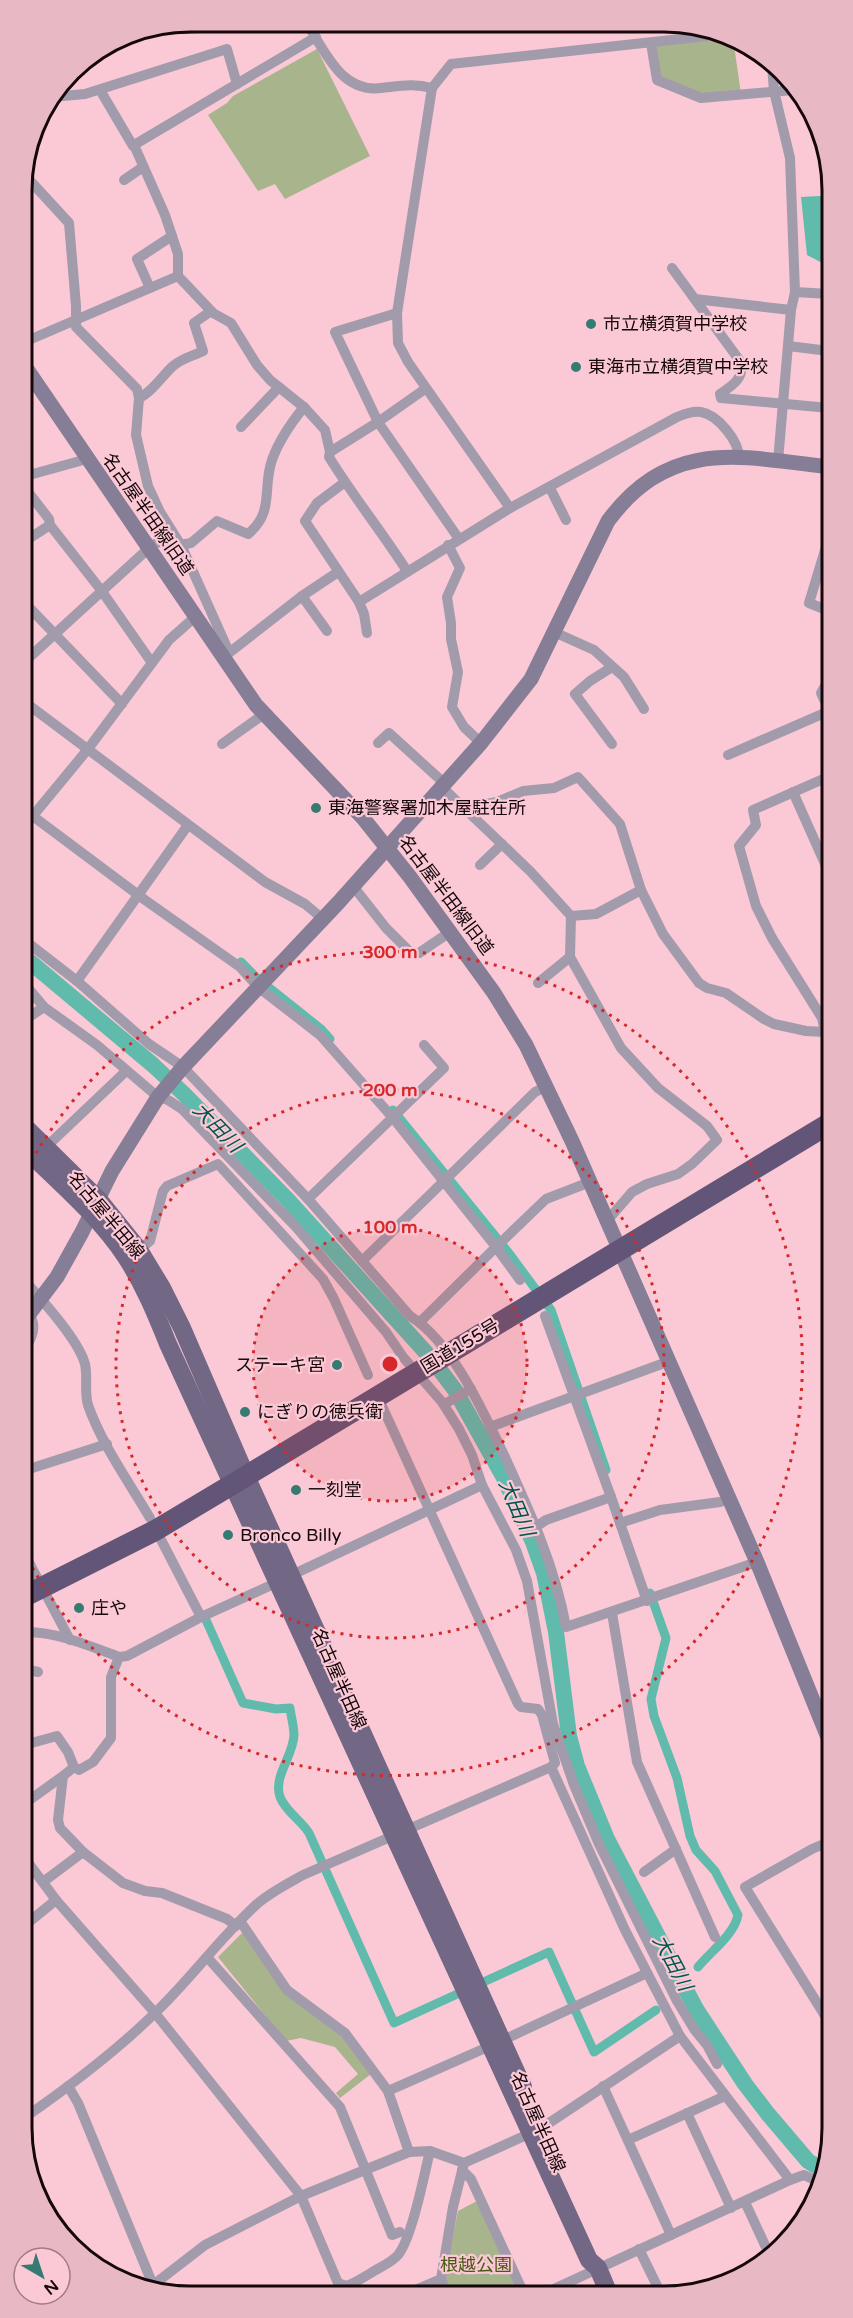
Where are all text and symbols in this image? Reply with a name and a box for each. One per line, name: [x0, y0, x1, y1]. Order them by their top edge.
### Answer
place label: 市立横須賀中学校: [603, 313, 747, 335]
marker: 市立横須賀中学校: [584, 317, 598, 331]
place label: 東海市立横須賀中学校: [588, 356, 768, 378]
marker: 東海市立横須賀中学校: [569, 360, 583, 374]
street label: 名古屋半田線旧道: [98, 449, 198, 579]
place label: 東海警察署加木屋駐在所: [328, 797, 526, 819]
marker: 東海警察署加木屋駐在所: [309, 801, 323, 815]
street label: 名古屋半田線旧道: [394, 831, 498, 959]
text: 300 m: [362, 941, 418, 963]
text: 200 m: [362, 1079, 418, 1101]
water label: 大田川: [188, 1098, 248, 1159]
street label: 名古屋半田線: [63, 1167, 149, 1263]
text: 100 m: [362, 1216, 418, 1238]
street label: 国道155号: [417, 1314, 503, 1378]
place label: ステーキ宮: [235, 1354, 325, 1376]
centre of rings: [380, 1354, 400, 1374]
marker: ステーキ宮: [330, 1358, 344, 1372]
place label: にぎりの徳兵衛: [257, 1401, 383, 1423]
marker: にぎりの徳兵衛: [238, 1405, 252, 1419]
water label: 大田川: [493, 1476, 540, 1542]
place label: 一刻堂: [308, 1479, 362, 1501]
marker: 一刻堂: [289, 1483, 303, 1497]
place label: Bronco Billy: [240, 1524, 342, 1546]
marker: Bronco Billy: [221, 1528, 235, 1542]
place label: 庄や: [91, 1597, 127, 1619]
marker: 庄や: [72, 1601, 86, 1615]
street label: 名古屋半田線: [307, 1625, 371, 1733]
water label: 大田川: [647, 1931, 698, 1997]
street label: 名古屋半田線: [506, 2068, 570, 2176]
north arrow: [12, 2246, 72, 2306]
park label: 根越公園: [440, 2254, 512, 2276]
text: N: [40, 2275, 62, 2299]

